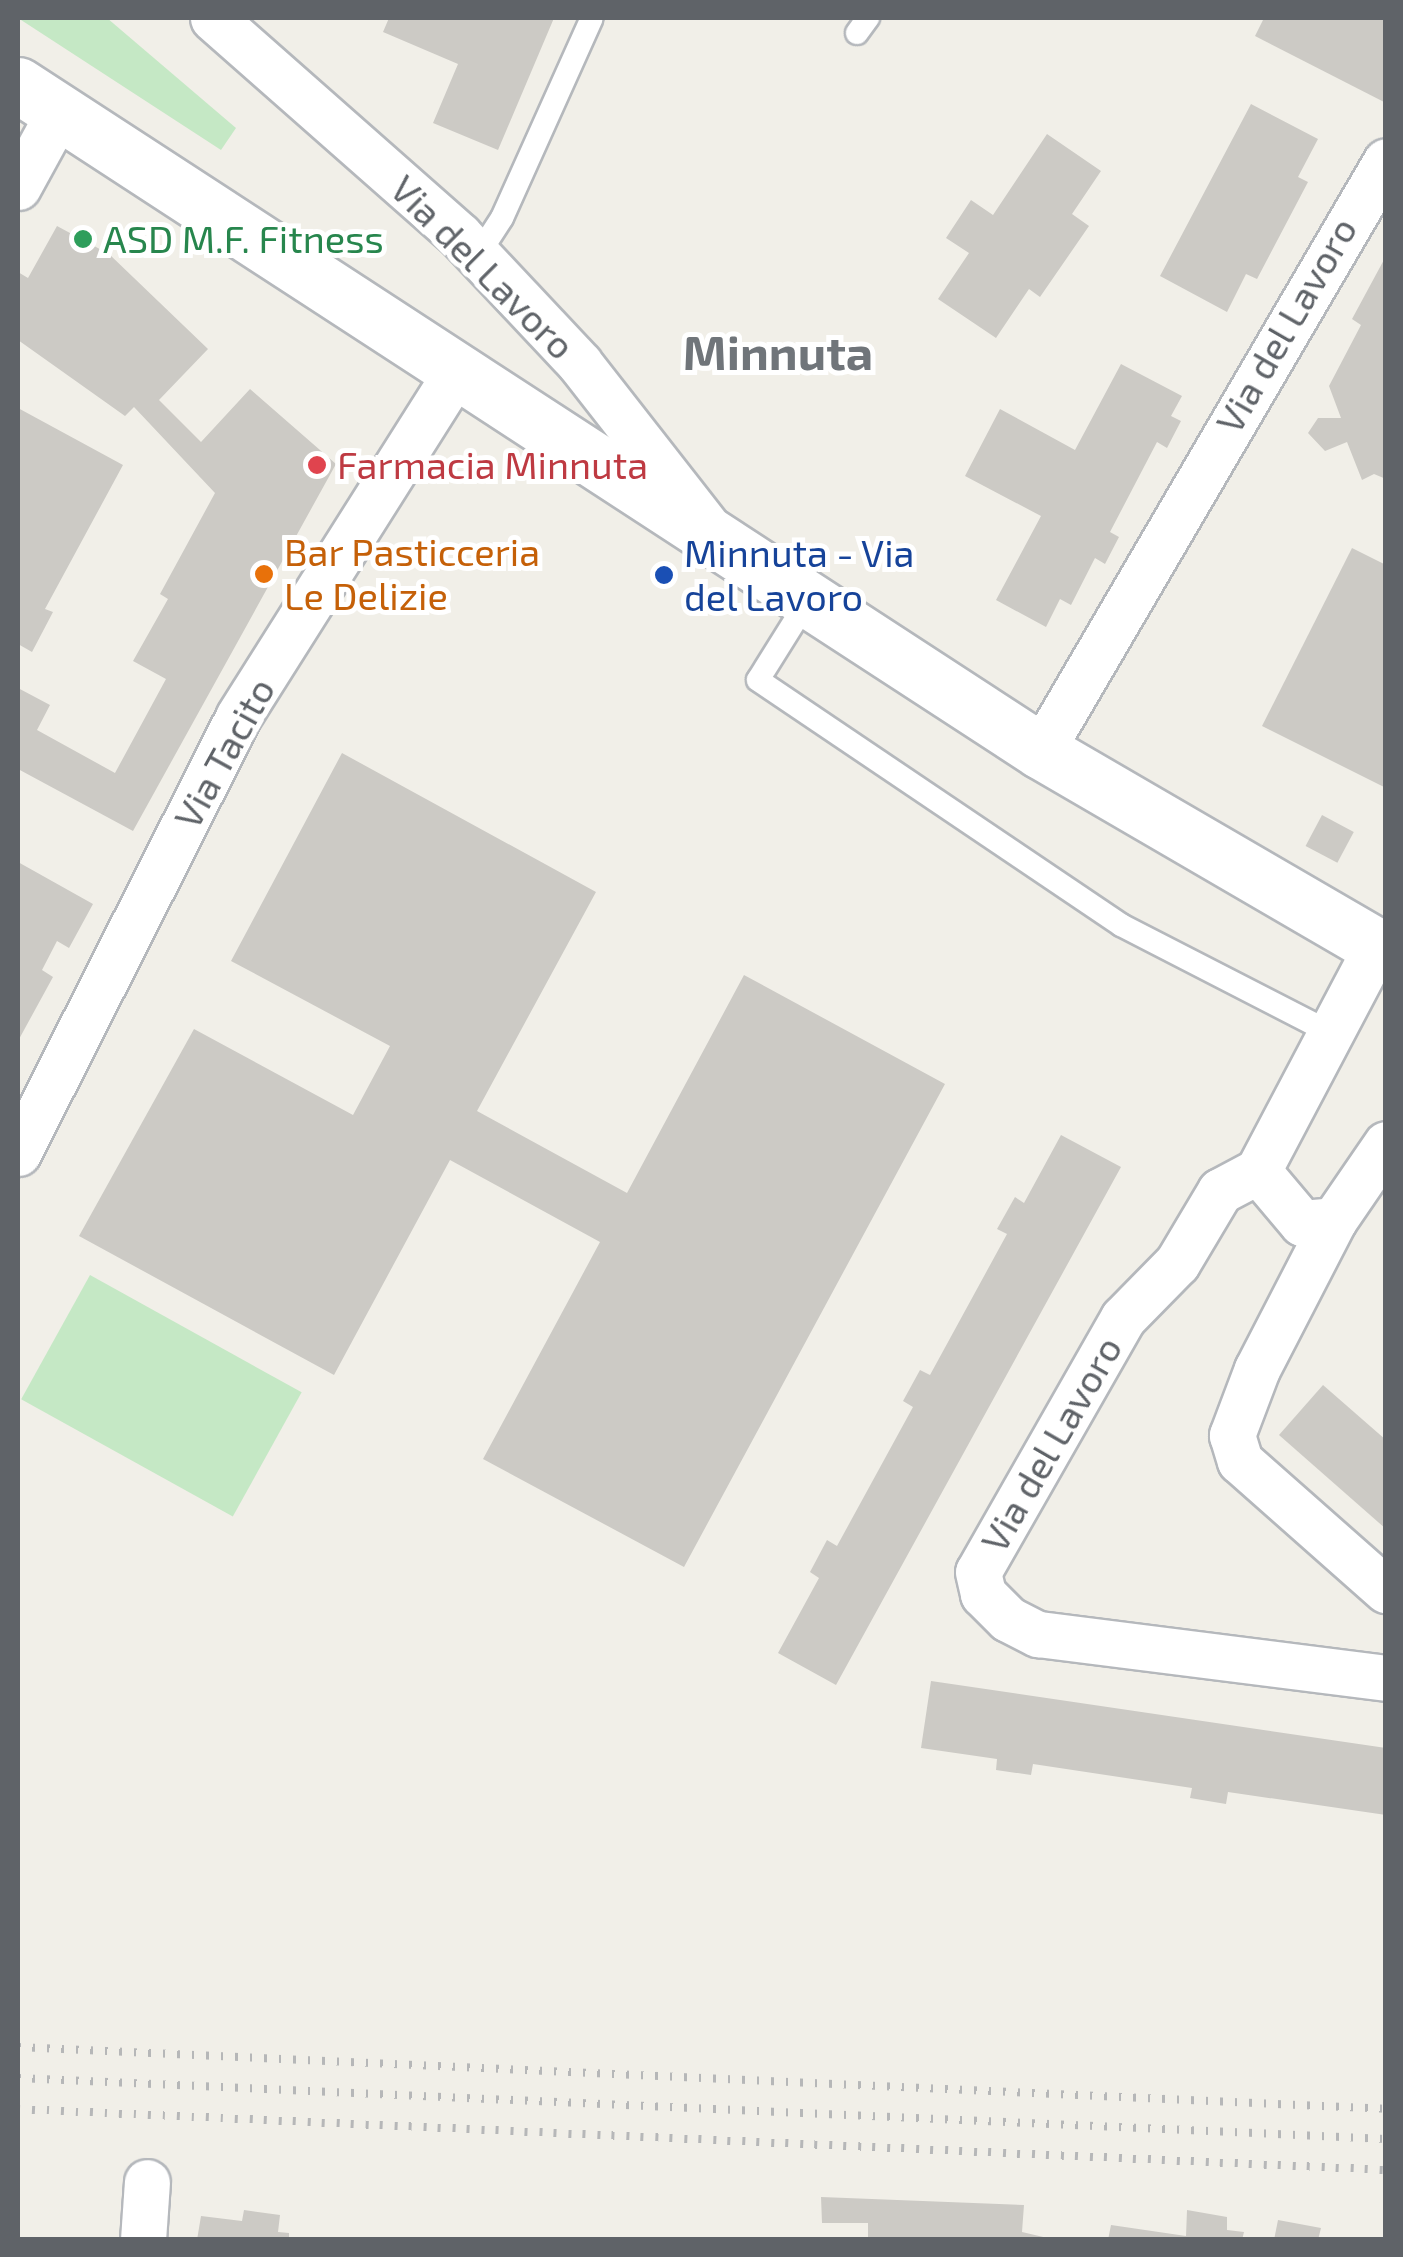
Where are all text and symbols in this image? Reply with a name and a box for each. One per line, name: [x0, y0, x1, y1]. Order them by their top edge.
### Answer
street label: Via del Lavoro: [381, 165, 585, 369]
street label: Via del Lavoro: [1206, 209, 1366, 441]
place label: ASD M.F. Fitness: [103, 216, 384, 262]
marker: ASD M.F. Fitness: [72, 228, 94, 250]
district label: Minnuta: [683, 323, 873, 381]
place label: Farmacia Minnuta: [337, 442, 648, 488]
marker: Farmacia Minnuta: [306, 454, 328, 476]
place label: Bar Pasticceria Le Delizie: [284, 529, 541, 618]
place label: Minnuta - Via del Lavoro: [684, 530, 915, 620]
marker: Bar Pasticceria Le Delizie: [253, 563, 275, 585]
marker: Minnuta - Via del Lavoro: [653, 564, 675, 586]
street label: Via Tacito: [164, 670, 284, 836]
street label: Via del Lavoro: [971, 1328, 1131, 1560]

